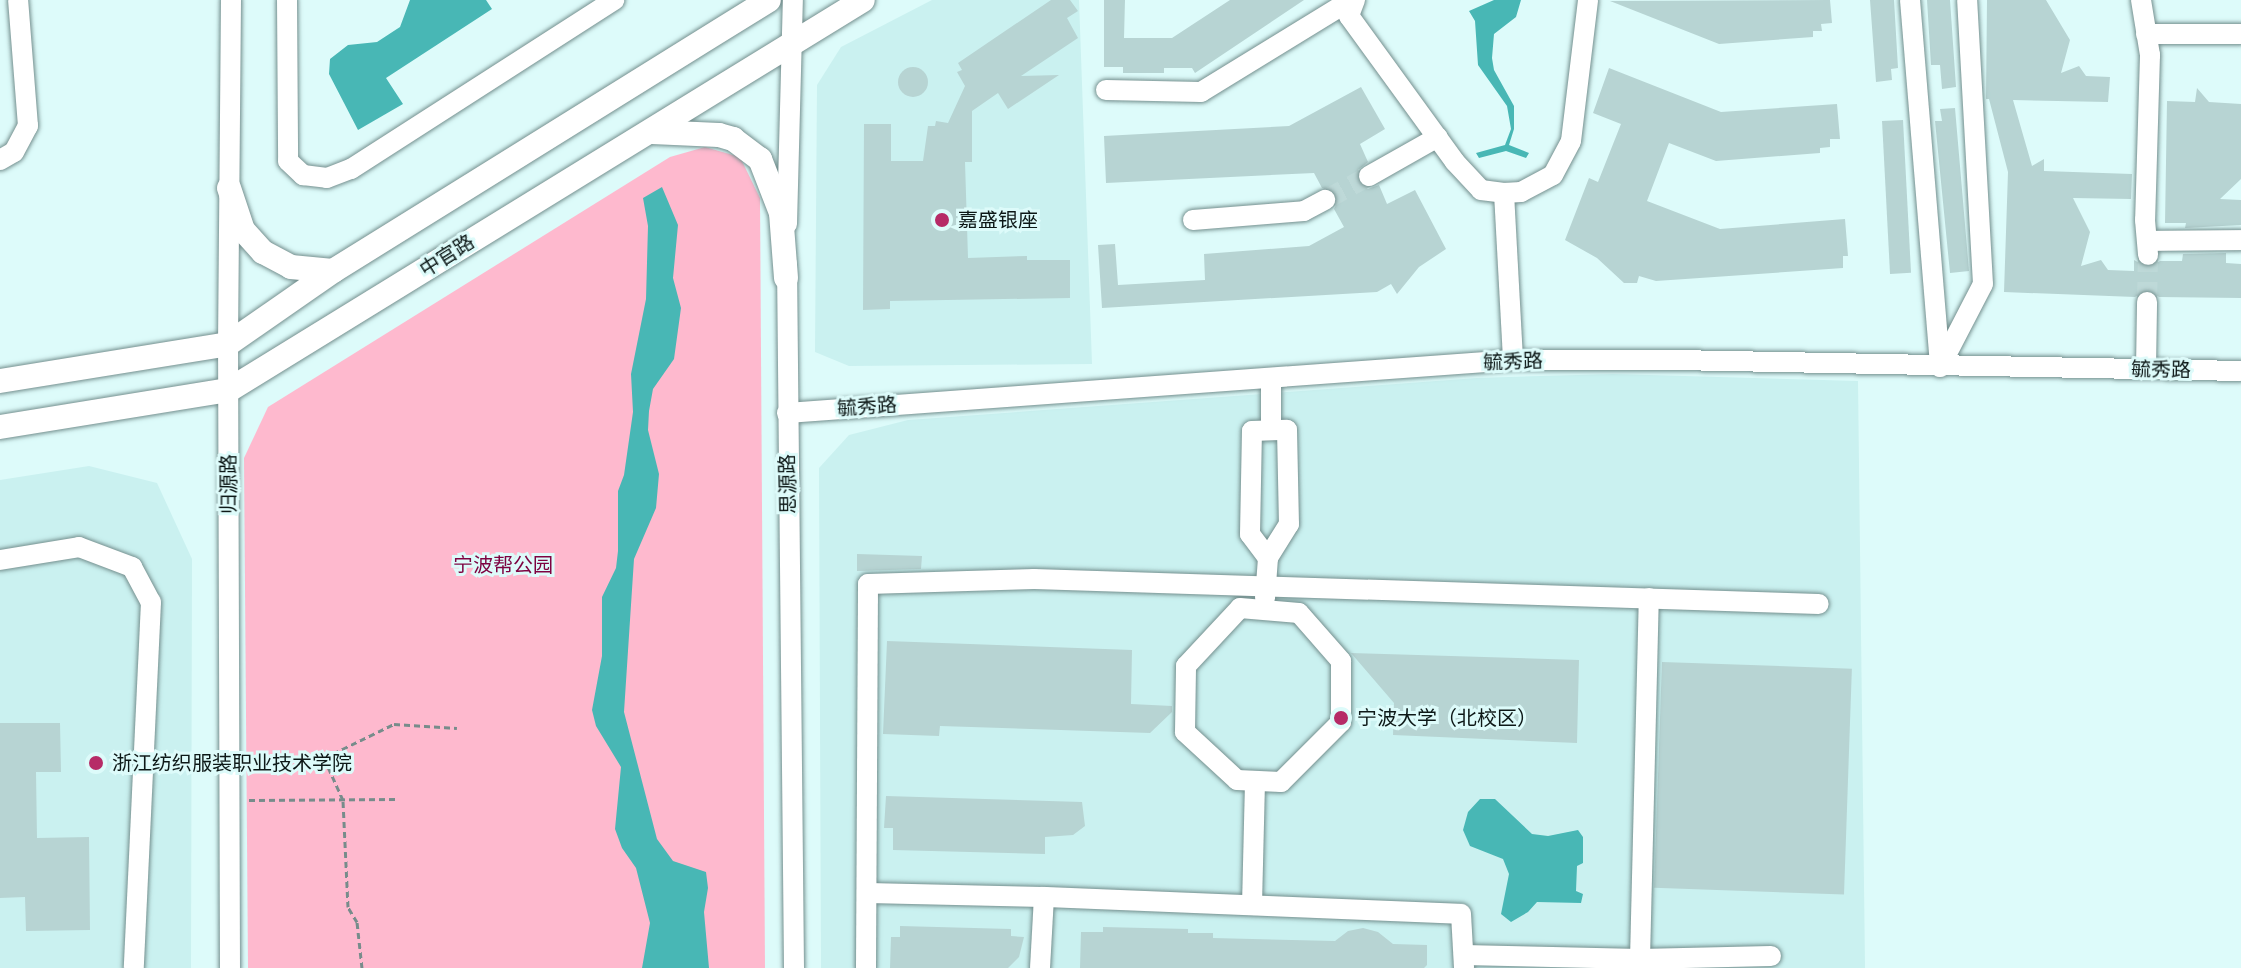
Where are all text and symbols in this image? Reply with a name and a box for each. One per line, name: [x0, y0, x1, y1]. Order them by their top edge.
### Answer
place label: 嘉盛银座: [958, 208, 1038, 232]
marker: 嘉盛银座: [933, 211, 951, 229]
street label: 中官路: [415, 230, 479, 282]
street label: 毓秀路: [1483, 349, 1543, 375]
street label: 毓秀路: [2131, 357, 2191, 383]
street label: 毓秀路: [836, 393, 898, 421]
street label: 归源路: [217, 454, 241, 514]
street label: 思源路: [775, 454, 801, 514]
park label: 宁波帮公园: [453, 553, 553, 577]
place label: 宁波大学（北校区）: [1357, 706, 1537, 730]
marker: 宁波大学（北校区）: [1332, 709, 1350, 727]
place label: 浙江纺织服装职业技术学院: [112, 751, 352, 775]
marker: 浙江纺织服装职业技术学院: [87, 754, 105, 772]

